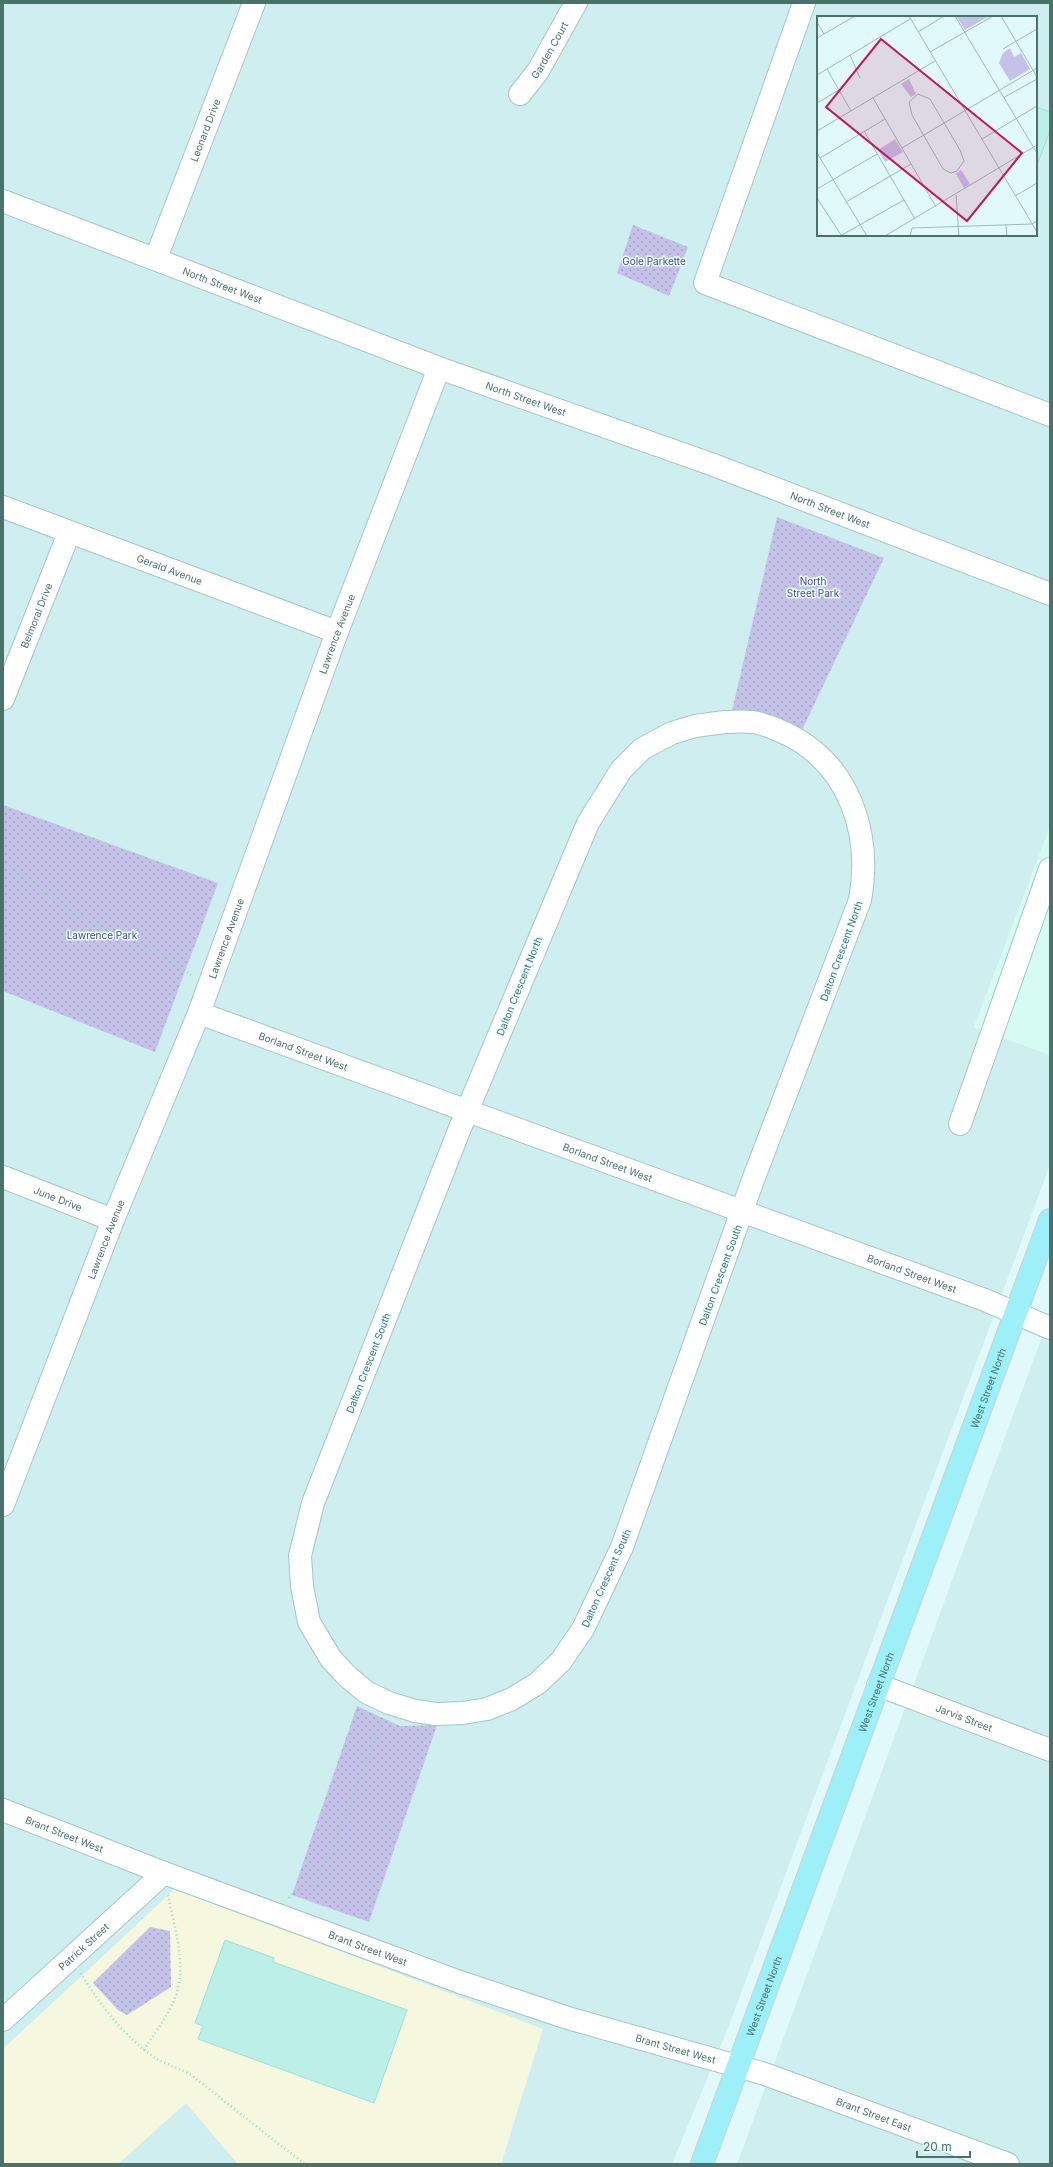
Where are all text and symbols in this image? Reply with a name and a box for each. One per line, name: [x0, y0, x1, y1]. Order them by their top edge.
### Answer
inset map: [817, 16, 1037, 236]
street label: Garden Court: [528, 19, 571, 81]
street label: Leonard Drive: [188, 97, 223, 163]
park label: Gole Parkette: [622, 255, 686, 267]
street label: North Street West: [181, 264, 265, 306]
street label: North Street West: [484, 379, 568, 419]
street label: North Street West: [789, 489, 872, 531]
street label: Gerald Avenue: [135, 552, 204, 587]
park label: North Street Park: [787, 575, 840, 599]
street label: Belmoral Drive: [18, 581, 55, 650]
street label: Lawrence Avenue: [316, 592, 357, 675]
street label: Lawrence Avenue: [206, 897, 246, 980]
street label: Dalton Crescent North: [817, 899, 865, 1003]
park label: Lawrence Park: [67, 929, 138, 941]
street label: Dalton Crescent North: [494, 935, 544, 1037]
street label: Borland Street West: [257, 1029, 350, 1073]
street label: Borland Street West: [561, 1140, 655, 1184]
street label: June Drive: [32, 1184, 84, 1213]
street label: Lawrence Avenue: [85, 1197, 127, 1281]
street label: Dalton Crescent South: [696, 1223, 744, 1327]
street label: Borland Street West: [866, 1252, 959, 1295]
street label: Dalton Crescent South: [343, 1311, 393, 1415]
street label: West Street North: [968, 1346, 1008, 1430]
street label: Dalton Crescent South: [579, 1527, 633, 1629]
street label: West Street North: [856, 1650, 896, 1734]
street label: Jarvis Street: [934, 1701, 995, 1734]
street label: Brant Street West: [24, 1813, 106, 1855]
street label: Patrick Street: [56, 1920, 112, 1972]
street label: Brant Street West: [327, 1928, 409, 1968]
street label: West Street North: [744, 1954, 784, 2038]
street label: Brant Street West: [634, 2031, 718, 2066]
street label: Brant Street East: [835, 2095, 914, 2134]
scale bar: [917, 2133, 970, 2159]
text: 20 m: [923, 2139, 952, 2154]

